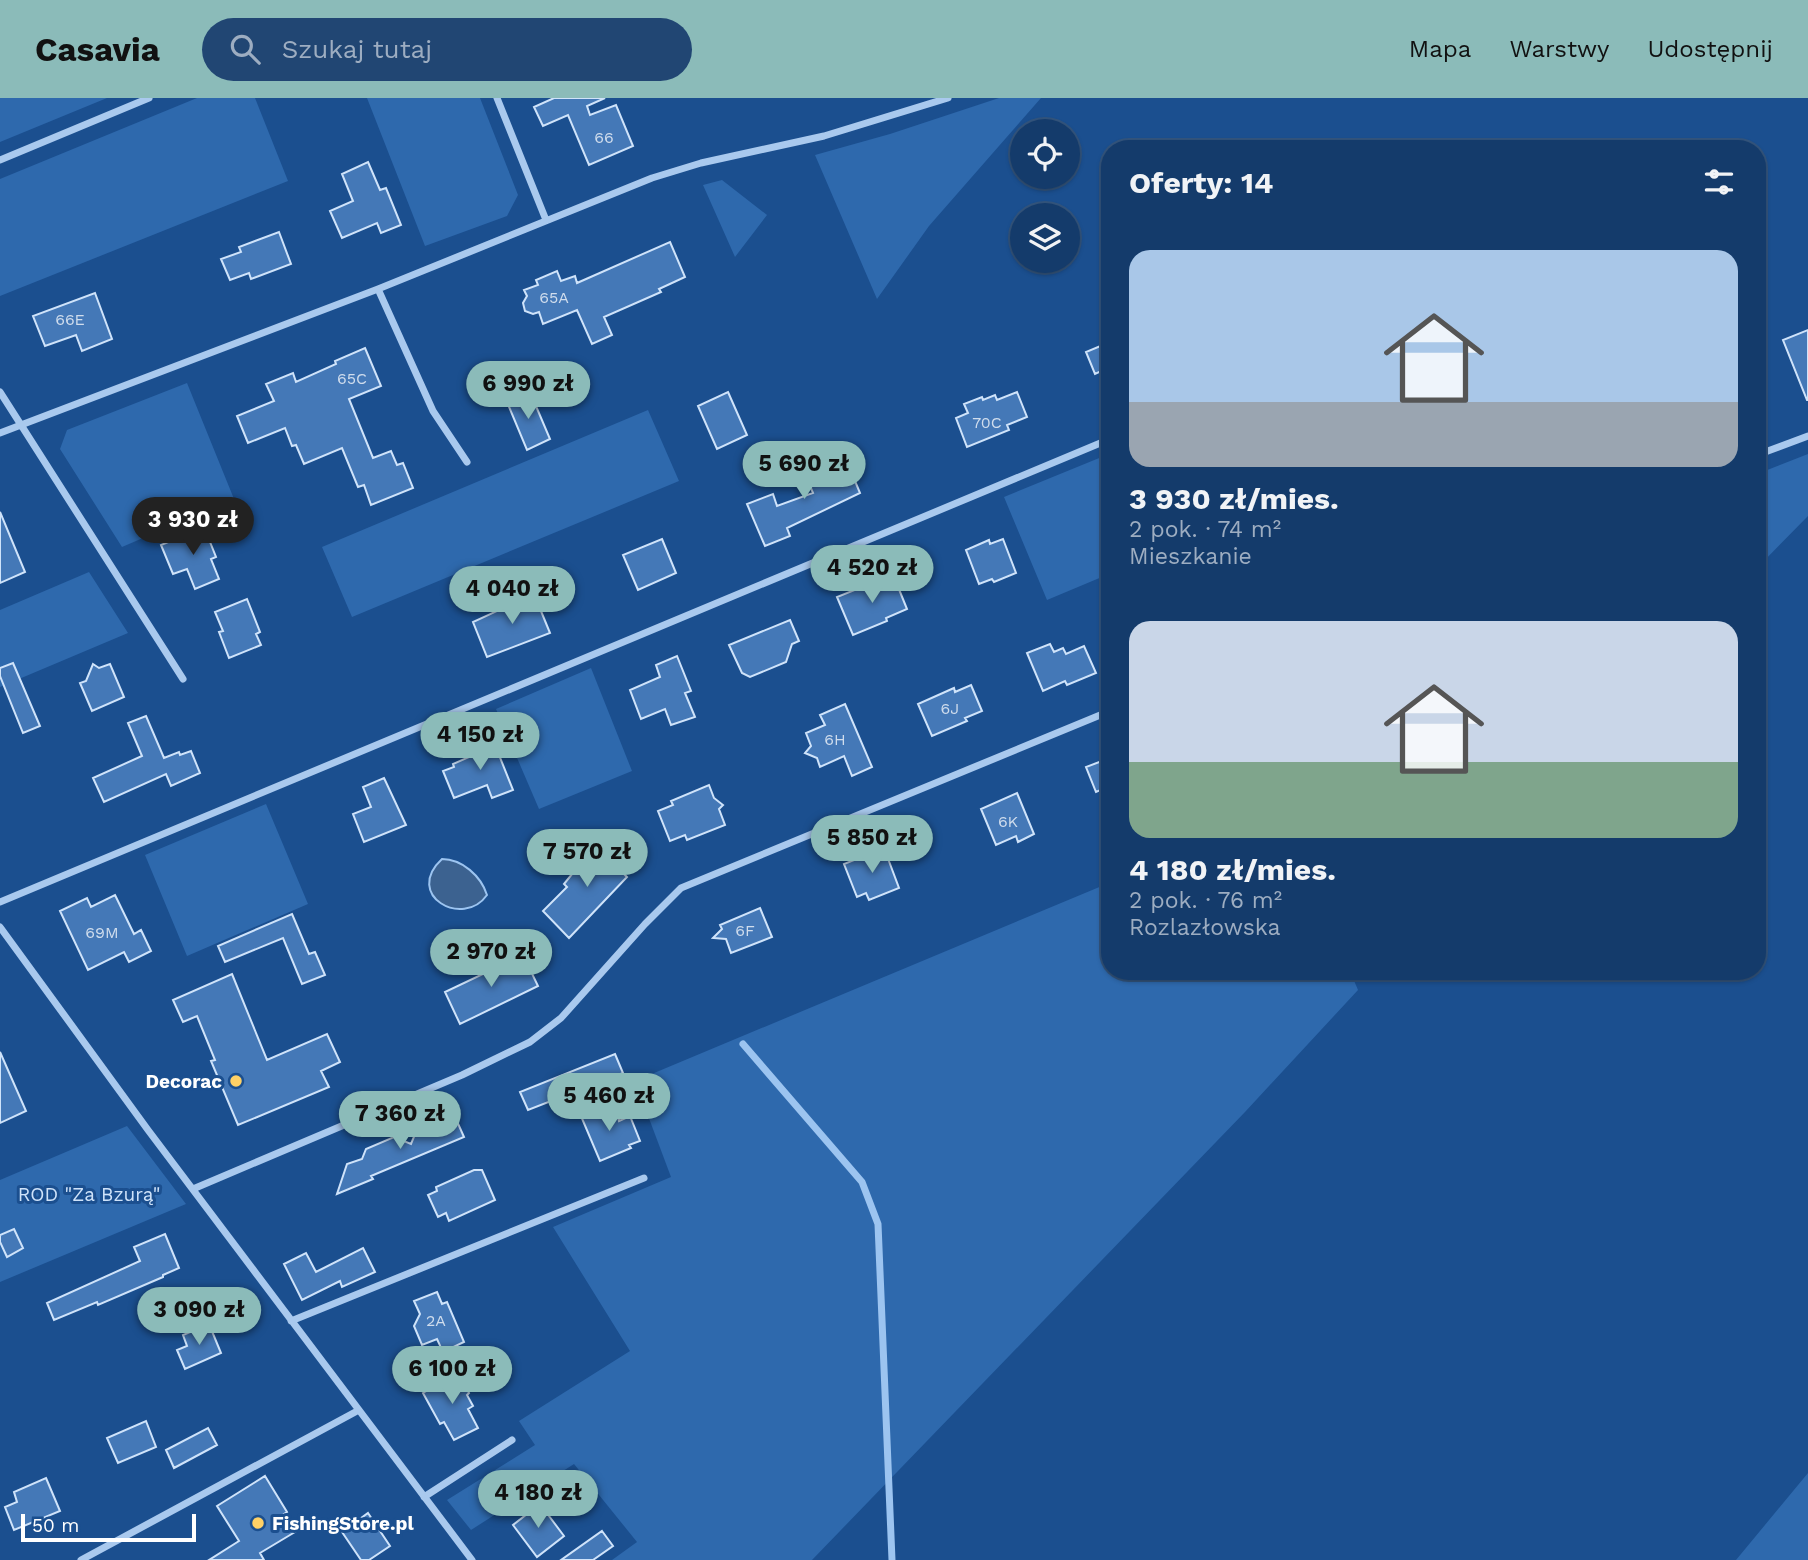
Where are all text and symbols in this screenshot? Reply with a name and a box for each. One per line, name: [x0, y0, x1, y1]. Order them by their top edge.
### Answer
search box: [202, 18, 692, 81]
text: Casavia: [35, 30, 160, 69]
icon: search: [226, 30, 264, 68]
text: Szukaj tutaj: [282, 34, 432, 64]
text: Mapa: [1409, 35, 1471, 63]
text: Warstwy: [1509, 35, 1610, 63]
text: Udostępnij: [1648, 35, 1773, 63]
map controls: [1010, 119, 1080, 273]
button: locate: [1010, 119, 1080, 189]
house number: 66: [594, 128, 614, 147]
icon: filters: [1700, 163, 1738, 201]
text: Oferty: 14: [1129, 165, 1273, 200]
button: layers: [1010, 203, 1080, 273]
house number: 65A: [539, 288, 569, 307]
icon: home: [1371, 295, 1497, 421]
house number: 66E: [55, 310, 85, 329]
pin: 6 990 zł: [456, 362, 600, 421]
house number: 65C: [337, 369, 367, 388]
text: 6 990 zł: [482, 370, 574, 397]
house number: 70C: [972, 413, 1002, 432]
pin: 5 690 zł: [732, 442, 876, 501]
text: 5 690 zł: [759, 450, 849, 477]
text: 3 930 zł/mies.: [1129, 481, 1339, 516]
pin: 3 930 zł: [121, 498, 265, 557]
text: 3 930 zł: [148, 506, 238, 533]
text: 2 pok. · 74 m²: [1129, 516, 1281, 543]
text: Mieszkanie: [1129, 543, 1252, 570]
pin: 4 520 zł: [800, 546, 944, 605]
text: 4 520 zł: [826, 554, 918, 581]
pin: 4 040 zł: [440, 566, 584, 626]
text: 4 040 zł: [465, 575, 559, 602]
icon: home: [1371, 666, 1497, 792]
house number: 6J: [941, 699, 959, 718]
pin: 4 150 zł: [408, 712, 552, 772]
text: 4 150 zł: [436, 721, 524, 748]
house number: 6H: [824, 730, 846, 749]
house number: 6K: [998, 812, 1019, 831]
pin: 5 850 zł: [800, 816, 944, 875]
text: 5 850 zł: [827, 824, 917, 851]
pin: 7 570 zł: [515, 830, 659, 889]
text: 7 570 zł: [543, 838, 631, 865]
text: 4 180 zł/mies.: [1129, 852, 1336, 887]
text: 2 pok. · 76 m²: [1129, 887, 1282, 914]
text: Rozlazłowska: [1129, 914, 1281, 941]
house number: 6F: [735, 921, 755, 940]
house number: 69M: [85, 923, 119, 942]
pin: 2 970 zł: [419, 930, 563, 989]
text: 2 970 zł: [446, 938, 536, 965]
place label: Decorac: [145, 1070, 222, 1093]
marker: Decorac: [228, 1073, 244, 1089]
pin: 5 460 zł: [537, 1074, 681, 1133]
text: 5 460 zł: [563, 1082, 655, 1109]
pin: 7 360 zł: [328, 1091, 472, 1151]
text: 7 360 zł: [355, 1100, 445, 1127]
park label: ROD "Za Bzurą": [18, 1183, 160, 1206]
pin: 3 090 zł: [127, 1288, 271, 1347]
text: 3 090 zł: [153, 1296, 245, 1323]
house number: 2A: [426, 1311, 446, 1330]
pin: 6 100 zł: [380, 1346, 524, 1406]
text: 6 100 zł: [408, 1355, 496, 1382]
pin: 4 180 zł: [466, 1470, 610, 1530]
text: 4 180 zł: [494, 1479, 582, 1506]
scale bar: [21, 1511, 196, 1543]
place label: FishingStore.pl: [272, 1512, 414, 1535]
text: 50 m: [32, 1514, 79, 1537]
marker: FishingStore.pl: [250, 1515, 266, 1531]

